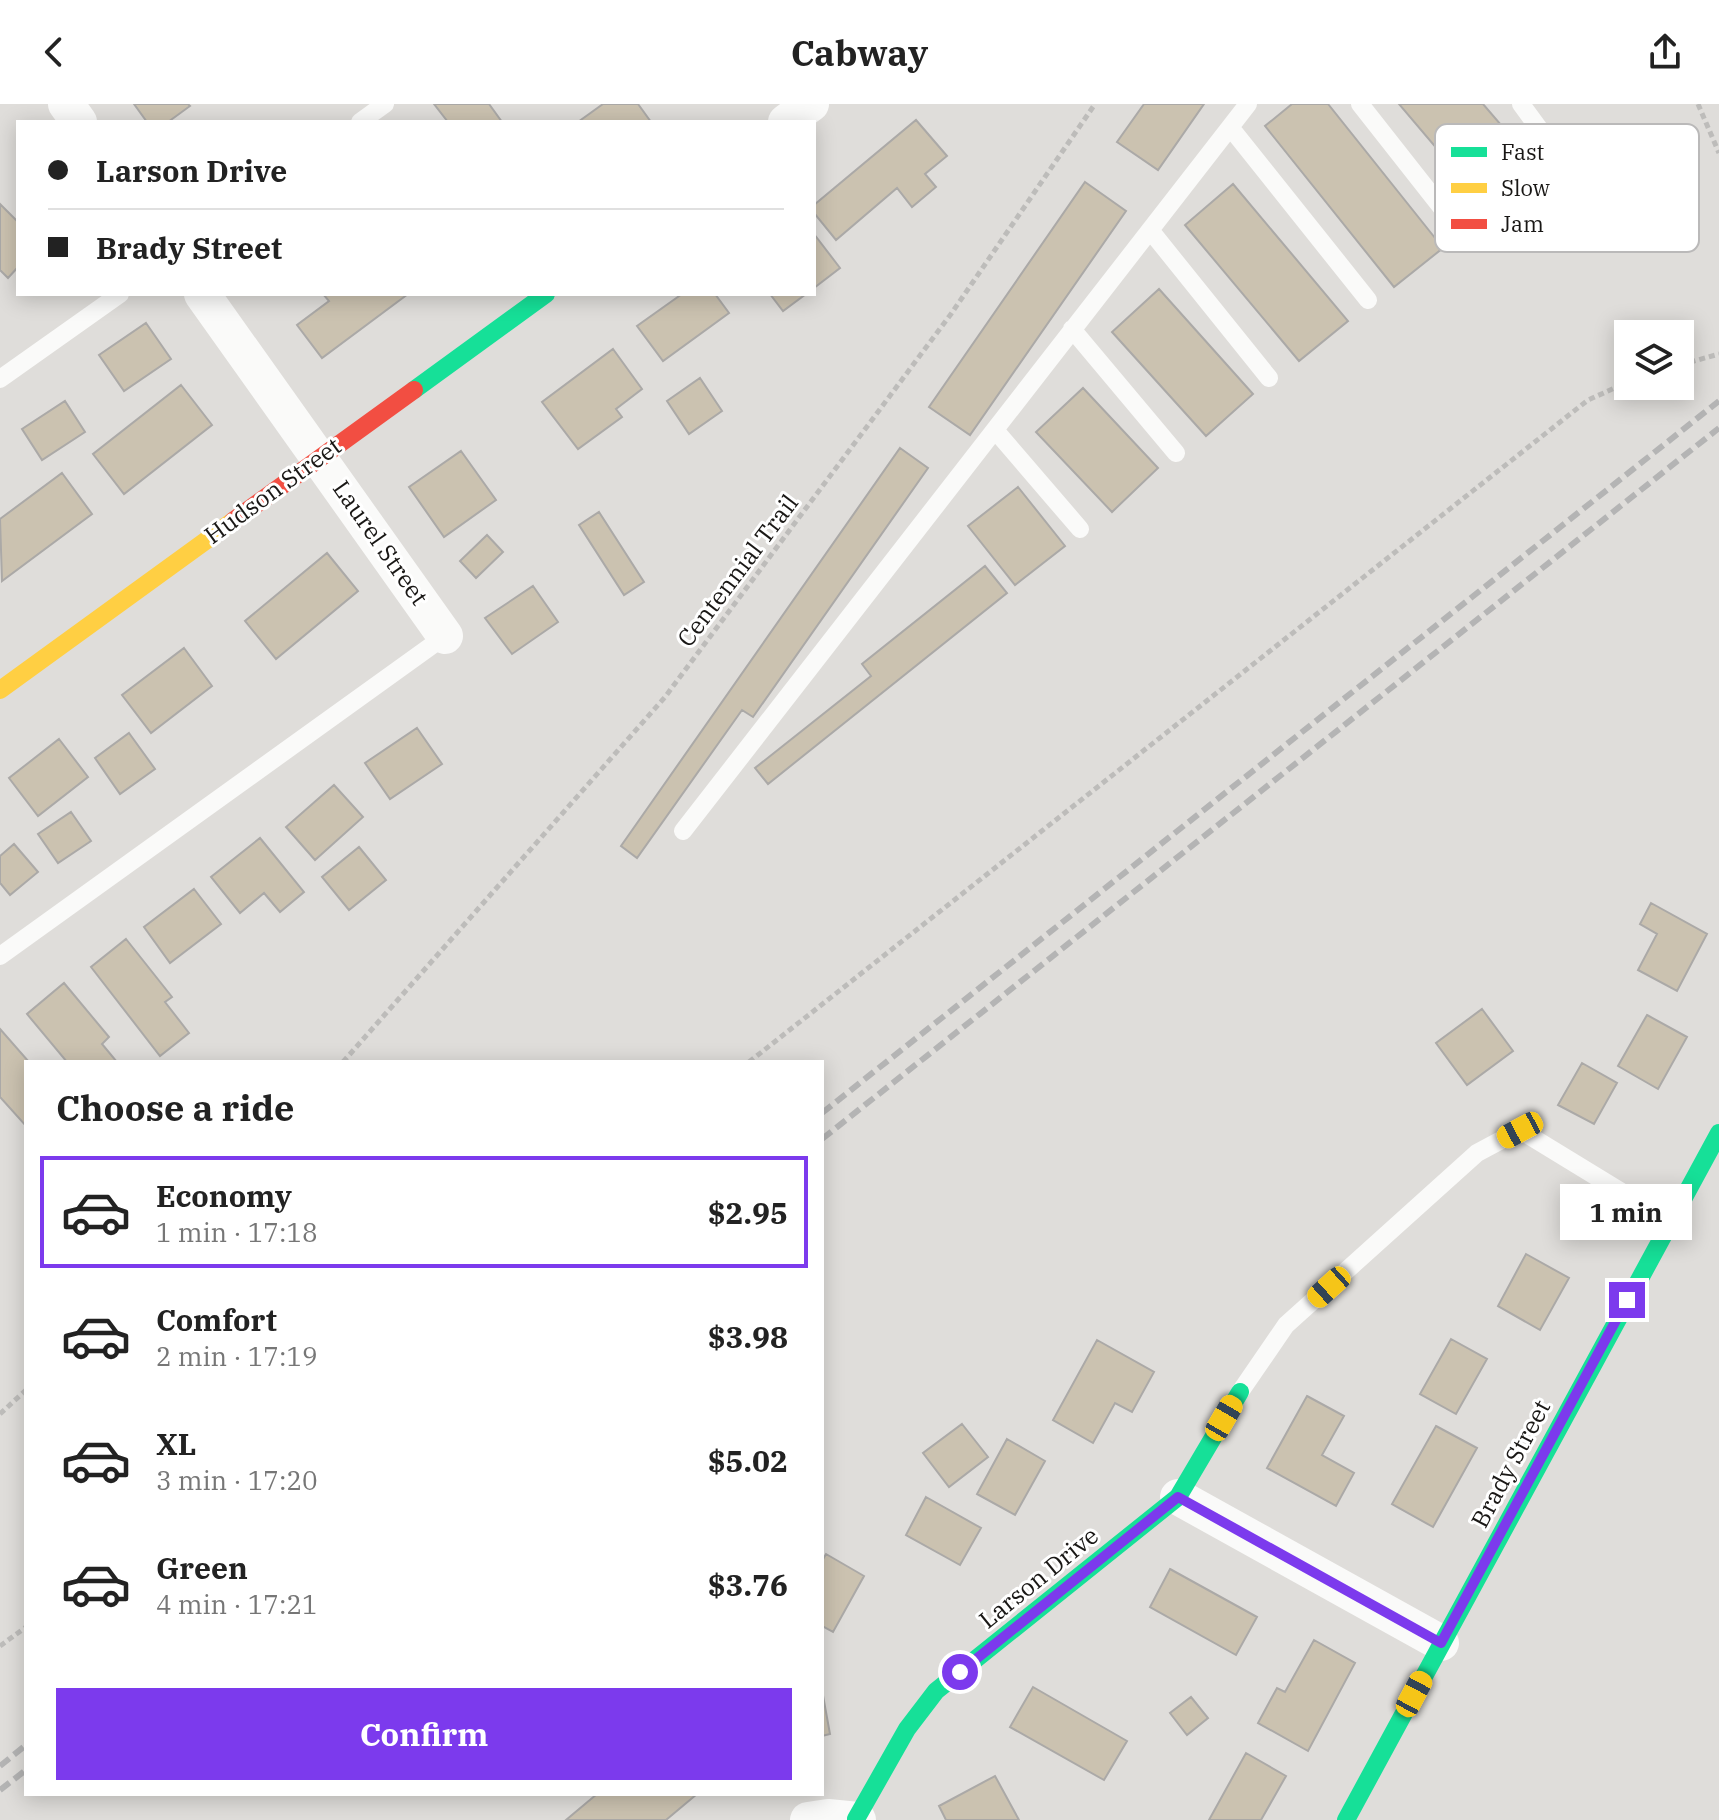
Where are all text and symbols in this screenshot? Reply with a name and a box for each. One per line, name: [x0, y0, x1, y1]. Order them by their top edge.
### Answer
text: Cabway: [791, 29, 928, 76]
icon: back: [32, 30, 76, 74]
icon: share: [1643, 30, 1687, 74]
legend: [1435, 124, 1699, 252]
text: Fast: [1501, 137, 1544, 166]
text: Larson Drive: [96, 151, 287, 190]
text: Slow: [1501, 173, 1550, 202]
text: Jam: [1501, 209, 1544, 238]
text: Brady Street: [96, 228, 282, 267]
map controls: [1614, 320, 1694, 400]
button: layers: [1614, 320, 1694, 400]
street label: Hudson Street: [198, 430, 347, 551]
street label: Laurel Street: [326, 474, 436, 611]
street label: Centennial Trail: [669, 488, 805, 653]
text: Choose a ride: [56, 1084, 295, 1131]
car: [1493, 1108, 1547, 1152]
icon: car: [60, 1176, 132, 1248]
text: Economy: [156, 1176, 292, 1215]
callout: 1 min: [1561, 1184, 1693, 1240]
text: $2.95: [708, 1193, 788, 1232]
text: 1 min: [1590, 1195, 1662, 1229]
text: 1 min · 17:18: [156, 1215, 318, 1249]
car: [1303, 1262, 1355, 1312]
route end: [1609, 1282, 1645, 1318]
icon: car: [60, 1300, 132, 1372]
text: Comfort: [156, 1300, 277, 1339]
text: $3.98: [708, 1317, 788, 1356]
text: 2 min · 17:19: [156, 1339, 318, 1373]
car: [1202, 1391, 1246, 1445]
street label: Brady Street: [1463, 1394, 1557, 1533]
icon: car: [60, 1424, 132, 1496]
text: XL: [156, 1424, 196, 1463]
text: $5.02: [708, 1441, 788, 1480]
text: 3 min · 17:20: [156, 1463, 318, 1497]
street label: Larson Drive: [972, 1519, 1105, 1635]
icon: car: [60, 1548, 132, 1620]
text: Green: [156, 1548, 248, 1587]
text: $3.76: [708, 1565, 788, 1604]
text: 4 min · 17:21: [156, 1587, 318, 1621]
route start: [942, 1654, 978, 1690]
car: [1392, 1667, 1436, 1721]
button: Confirm: [56, 1688, 792, 1780]

